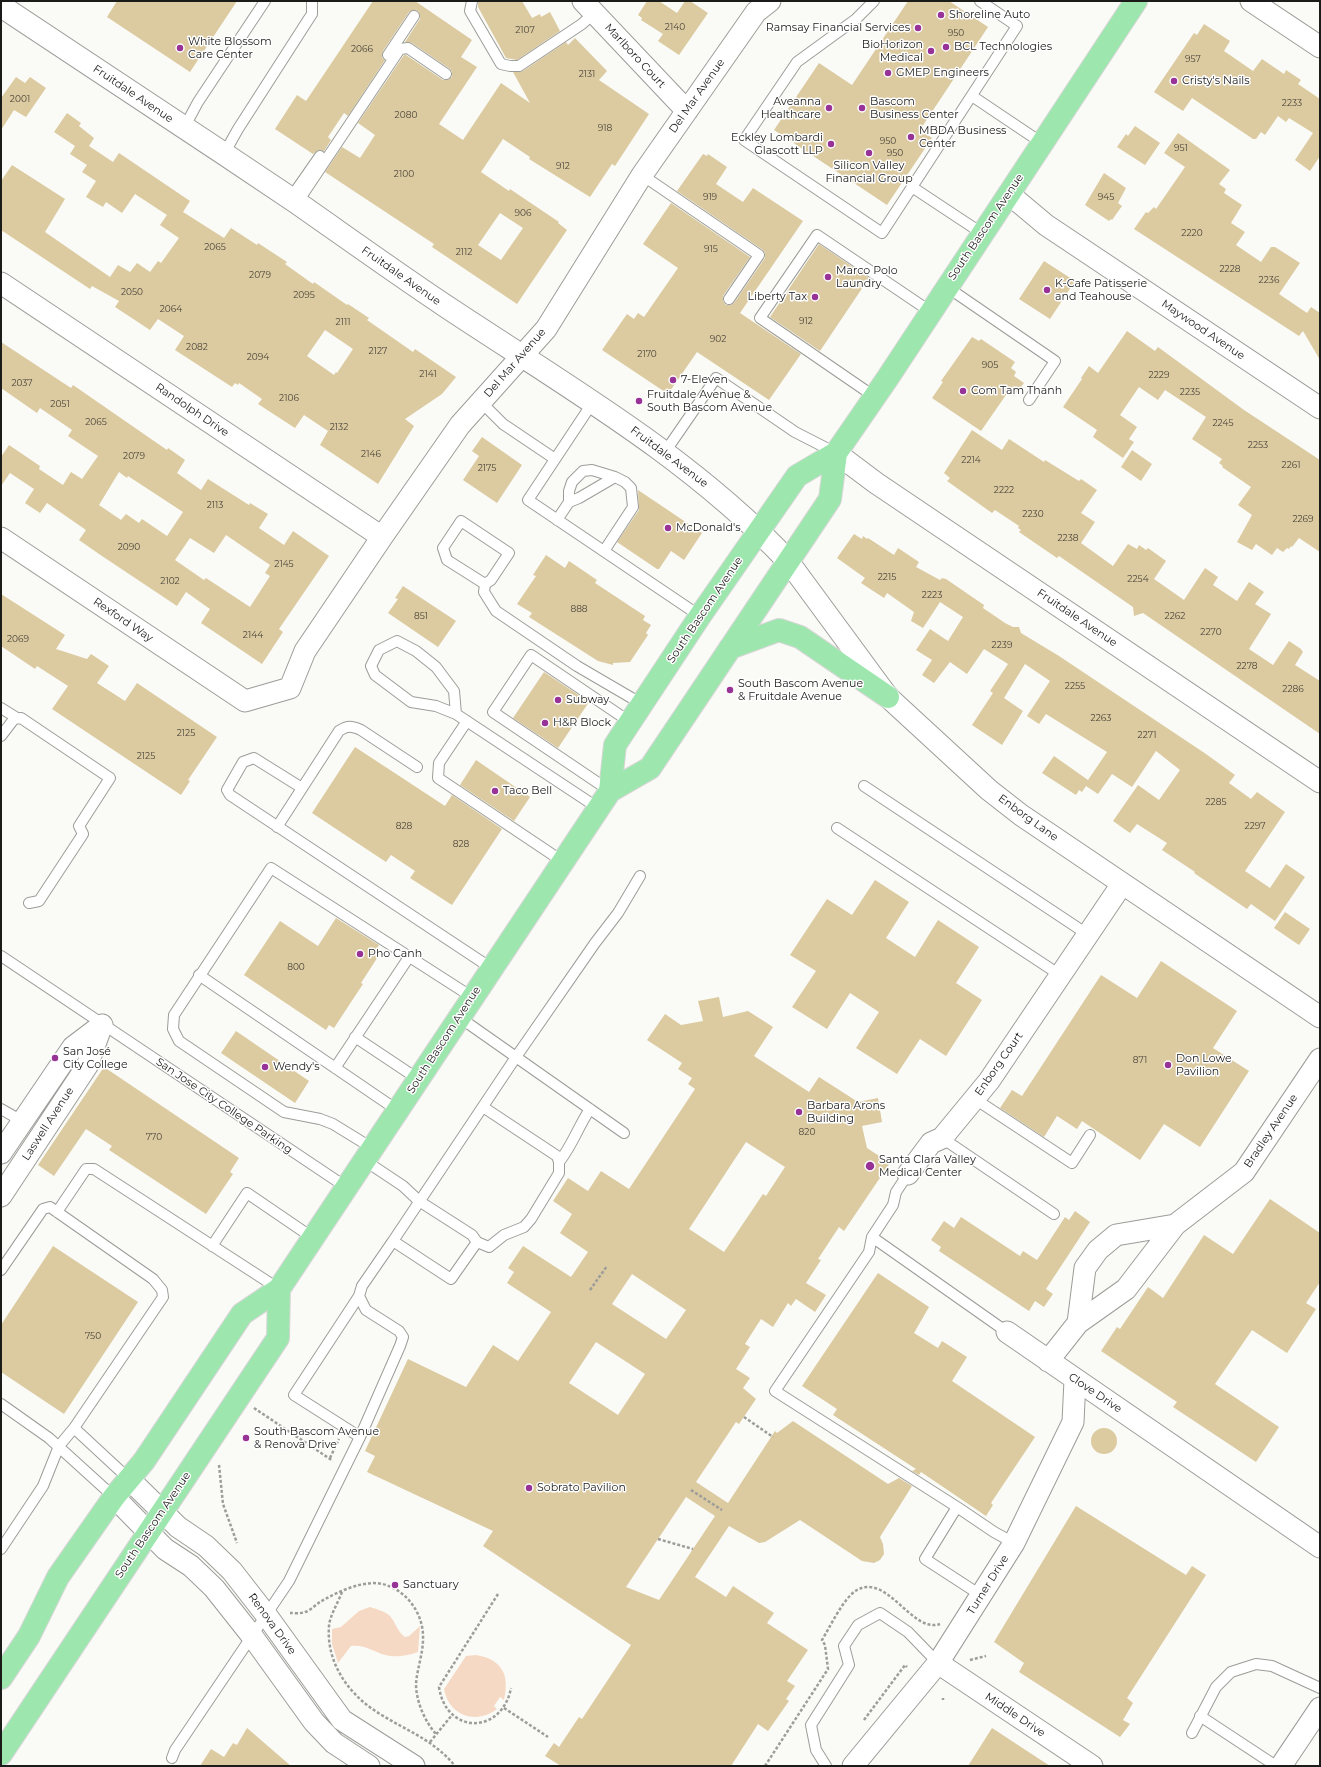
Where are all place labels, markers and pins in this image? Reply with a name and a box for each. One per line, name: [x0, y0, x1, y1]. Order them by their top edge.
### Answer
place label: Shoreline Auto: [949, 8, 1030, 22]
marker: Shoreline Auto: [936, 10, 946, 20]
place label: Ramsay Financial Services: [766, 21, 910, 35]
marker: Ramsay Financial Services: [913, 23, 923, 33]
place label: White Blossom Care Center: [188, 35, 272, 61]
place label: BioHorizon Medical: [862, 38, 923, 64]
place label: BCL Technologies: [954, 40, 1052, 54]
marker: BCL Technologies: [941, 42, 951, 52]
marker: White Blossom Care Center: [175, 43, 185, 53]
marker: BioHorizon Medical: [926, 46, 936, 56]
place label: GMEP Engineers: [896, 66, 989, 80]
marker: GMEP Engineers: [883, 68, 893, 78]
place label: Cristy's Nails: [1182, 74, 1250, 88]
marker: Cristy's Nails: [1169, 76, 1179, 86]
place label: Aveanna Healthcare: [761, 95, 821, 121]
place label: Bascom Business Center: [870, 95, 959, 121]
marker: Aveanna Healthcare: [824, 103, 834, 113]
marker: Bascom Business Center: [857, 103, 867, 113]
place label: MBDA Business Center: [919, 124, 1006, 150]
place label: Eckley Lombardi Glascott LLP: [731, 131, 823, 157]
marker: MBDA Business Center: [906, 132, 916, 142]
marker: Eckley Lombardi Glascott LLP: [826, 139, 836, 149]
marker: Silicon Valley Financial Group: [864, 148, 874, 158]
place label: Silicon Valley Financial Group: [825, 159, 913, 185]
place label: Marco Polo Laundry: [836, 264, 898, 290]
marker: Marco Polo Laundry: [823, 272, 833, 282]
place label: K-Cafe Patisserie and Teahouse: [1055, 277, 1147, 303]
marker: K-Cafe Patisserie and Teahouse: [1042, 285, 1052, 295]
place label: Liberty Tax: [748, 290, 807, 304]
marker: Liberty Tax: [810, 292, 820, 302]
place label: 7-Eleven: [681, 373, 728, 387]
marker: 7-Eleven: [668, 375, 678, 385]
place label: Com Tam Thanh: [971, 384, 1062, 398]
marker: Com Tam Thanh: [958, 386, 968, 396]
place label: Fruitdale Avenue & South Bascom Avenue: [647, 388, 772, 414]
marker: Fruitdale Avenue & South Bascom Avenue: [634, 396, 644, 406]
place label: McDonald's: [676, 521, 741, 535]
marker: McDonald's: [663, 523, 673, 533]
place label: South Bascom Avenue & Fruitdale Avenue: [738, 677, 863, 703]
marker: South Bascom Avenue & Fruitdale Avenue: [725, 685, 735, 695]
place label: Subway: [566, 693, 609, 707]
marker: Subway: [553, 695, 563, 705]
place label: H&R Block: [553, 716, 611, 730]
marker: H&R Block: [540, 718, 550, 728]
place label: Taco Bell: [503, 784, 552, 798]
marker: Taco Bell: [490, 786, 500, 796]
place label: Pho Canh: [368, 947, 422, 961]
marker: Pho Canh: [355, 949, 365, 959]
place label: San José City College: [63, 1045, 128, 1071]
place label: Don Lowe Pavilion: [1176, 1052, 1232, 1078]
marker: San José City College: [50, 1053, 60, 1063]
place label: Wendy's: [273, 1060, 320, 1074]
marker: Don Lowe Pavilion: [1163, 1060, 1173, 1070]
marker: Wendy's: [260, 1062, 270, 1072]
place label: Barbara Arons Building: [807, 1099, 885, 1125]
marker: Barbara Arons Building: [794, 1107, 804, 1117]
place label: Santa Clara Valley Medical Center: [879, 1153, 976, 1179]
marker: Santa Clara Valley Medical Center: [864, 1160, 876, 1172]
place label: South Bascom Avenue & Renova Drive: [254, 1425, 379, 1451]
marker: South Bascom Avenue & Renova Drive: [241, 1433, 251, 1443]
place label: Sobrato Pavilion: [537, 1481, 626, 1495]
marker: Sobrato Pavilion: [524, 1483, 534, 1493]
place label: Sanctuary: [403, 1578, 459, 1592]
marker: Sanctuary: [390, 1580, 400, 1590]

